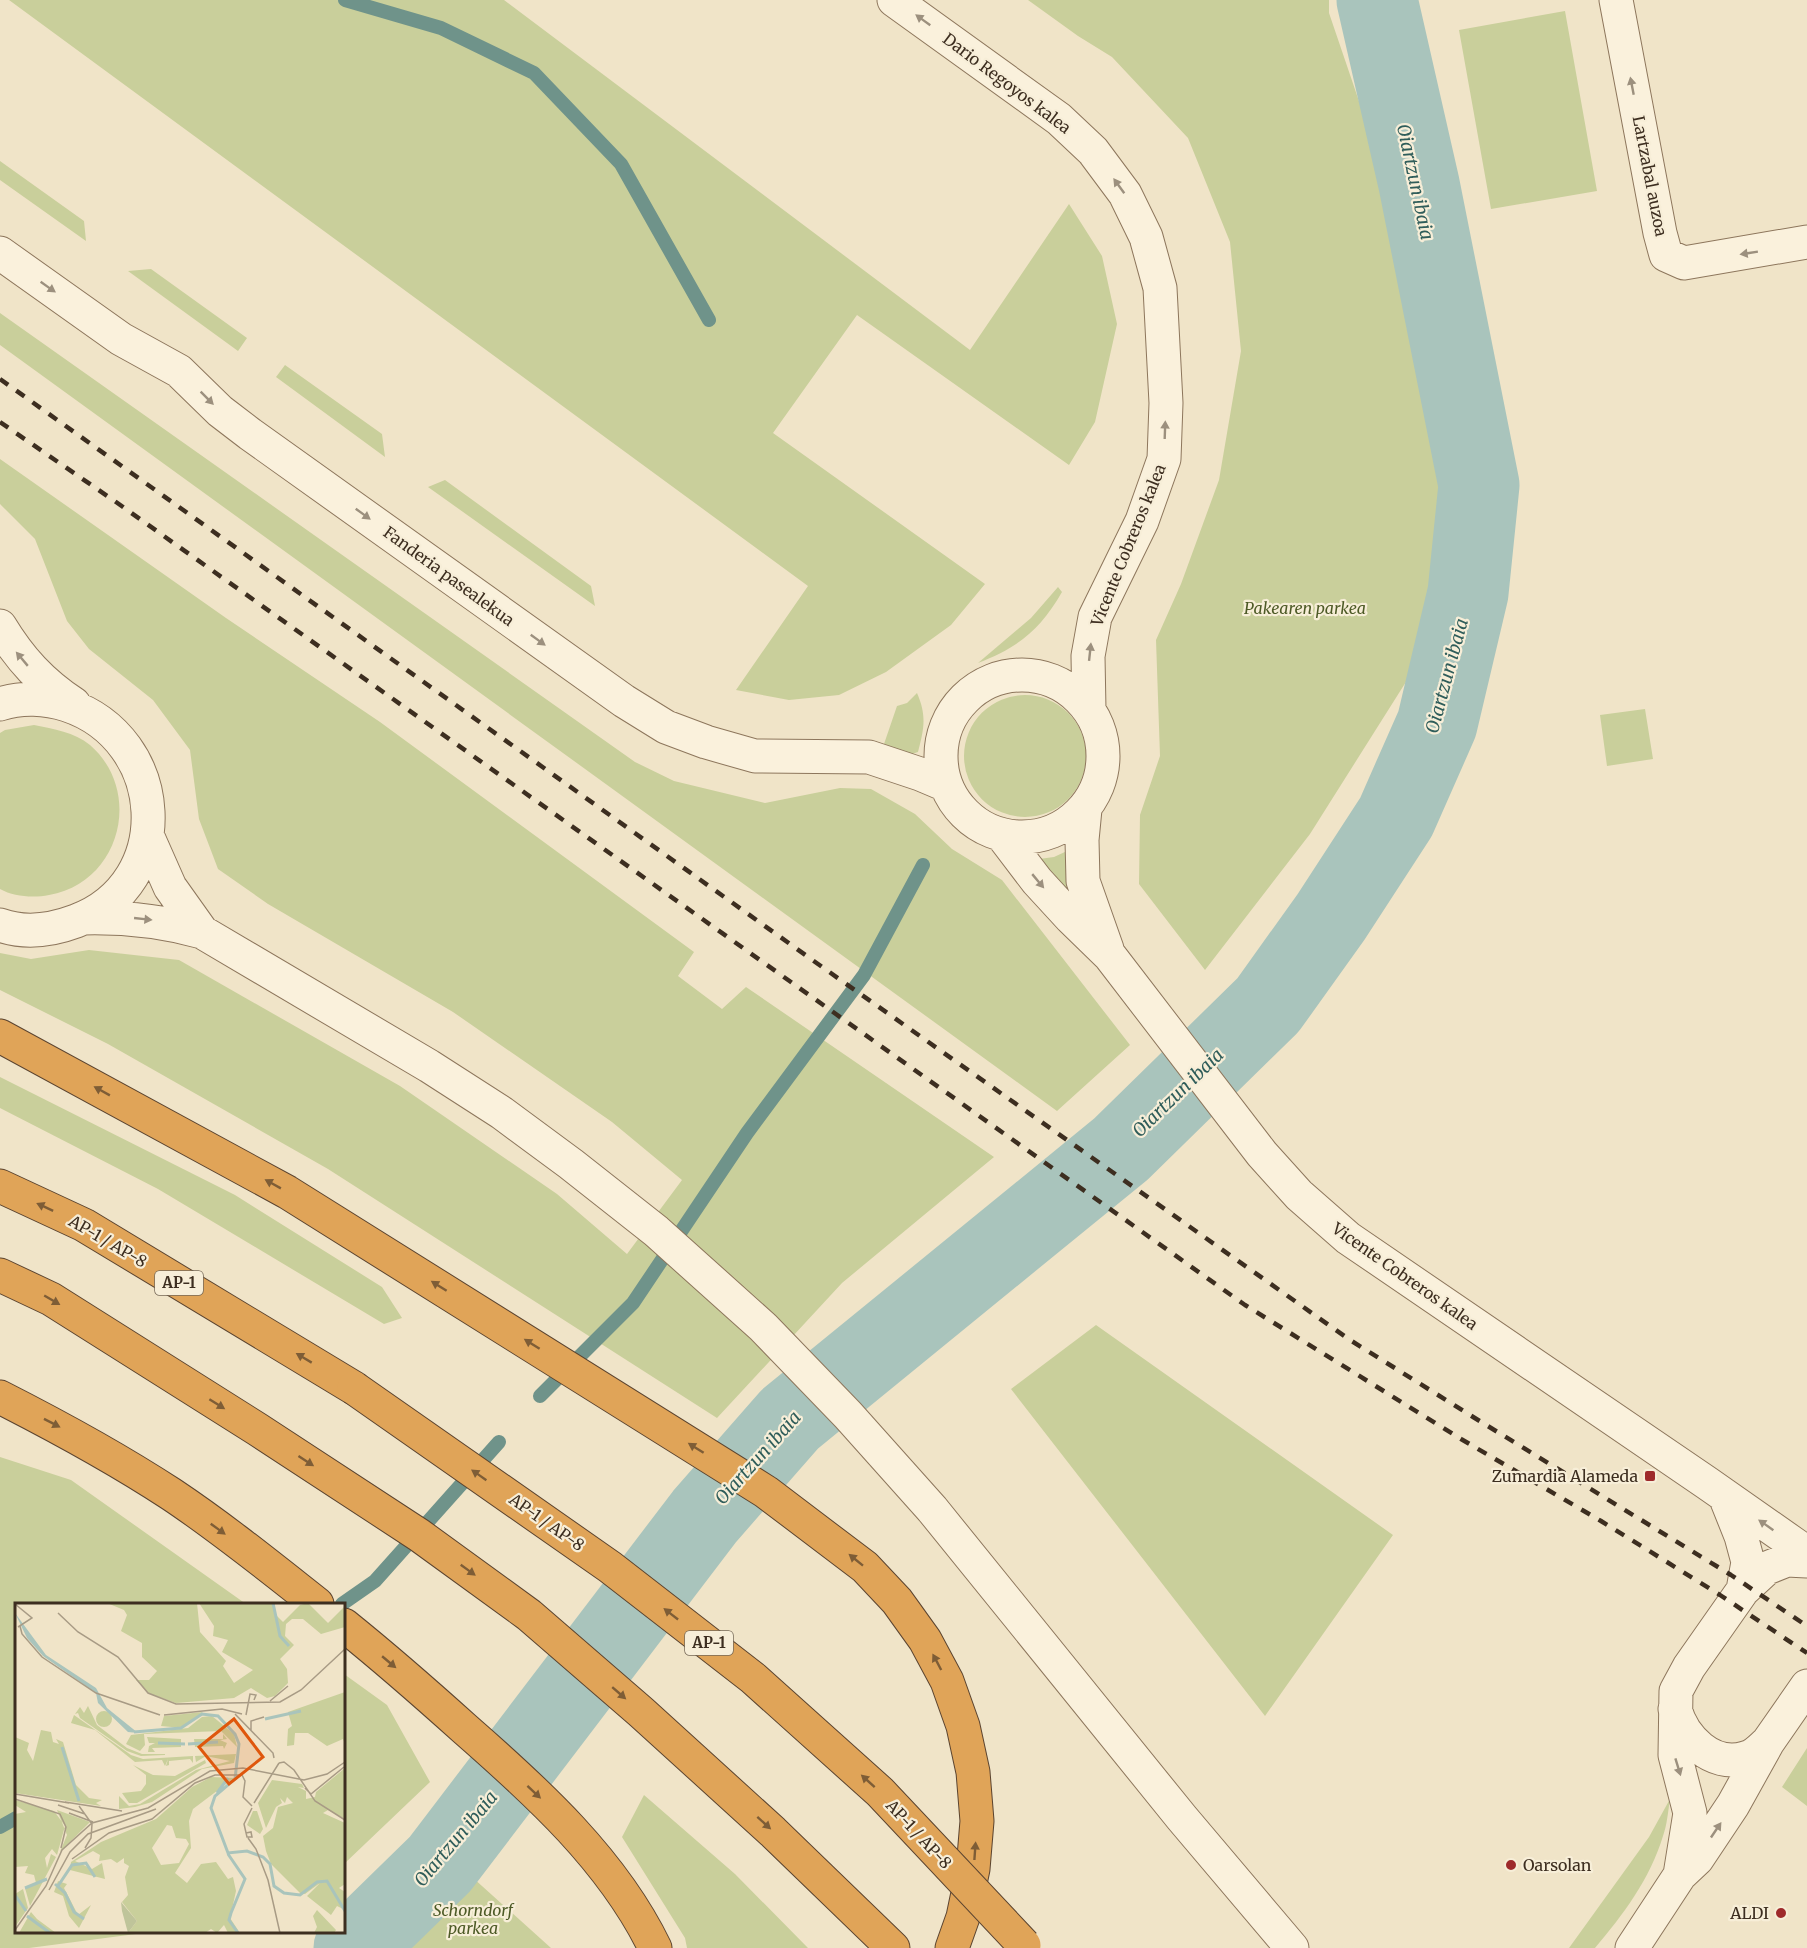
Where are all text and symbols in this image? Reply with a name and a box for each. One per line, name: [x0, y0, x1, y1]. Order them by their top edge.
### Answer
one-way arrow: [915, 15, 930, 27]
street label: Dario Regoyos kalea: [939, 28, 1075, 138]
one-way arrow: [1627, 76, 1636, 95]
street label: Lartzabal auzoa: [1629, 114, 1672, 238]
water label: Oiartzun ibaia: [1392, 122, 1439, 242]
one-way arrow: [1113, 178, 1125, 194]
one-way arrow: [1740, 248, 1759, 257]
one-way arrow: [39, 281, 55, 293]
one-way arrow: [199, 391, 214, 405]
one-way arrow: [1161, 420, 1170, 439]
street label: Vicente Cobreros kalea: [1086, 461, 1170, 630]
one-way arrow: [355, 508, 370, 520]
street label: Fanderia pasealekua: [380, 522, 519, 630]
park label: Pakearen parkea: [1244, 598, 1366, 618]
water label: Oiartzun ibaia: [1420, 616, 1473, 736]
one-way arrow: [530, 634, 546, 646]
one-way arrow: [1085, 642, 1095, 661]
one-way arrow: [16, 651, 29, 667]
one-way arrow: [1031, 873, 1044, 888]
one-way arrow: [133, 914, 152, 924]
water label: Oiartzun ibaia: [1127, 1043, 1228, 1142]
one-way arrow: [93, 1086, 110, 1096]
one-way arrow: [264, 1179, 281, 1189]
one-way arrow: [37, 1203, 54, 1212]
street label: AP-1 / AP-8: [65, 1210, 151, 1271]
street label: Vicente Cobreros kalea: [1328, 1218, 1482, 1334]
road number: AP-1: [155, 1271, 203, 1295]
one-way arrow: [431, 1280, 447, 1291]
one-way arrow: [44, 1295, 61, 1305]
one-way arrow: [524, 1338, 540, 1349]
one-way arrow: [296, 1353, 312, 1364]
one-way arrow: [209, 1399, 226, 1410]
water label: Oiartzun ibaia: [710, 1406, 806, 1509]
one-way arrow: [44, 1419, 61, 1428]
one-way arrow: [688, 1443, 705, 1454]
one-way arrow: [298, 1456, 314, 1467]
place label: Zumardia Alameda: [1492, 1466, 1638, 1486]
one-way arrow: [472, 1469, 488, 1481]
marker: Zumardia Alameda: [1643, 1469, 1657, 1483]
street label: AP-1 / AP-8: [505, 1488, 588, 1555]
one-way arrow: [1758, 1520, 1774, 1531]
one-way arrow: [210, 1523, 226, 1535]
one-way arrow: [848, 1554, 864, 1567]
one-way arrow: [460, 1564, 475, 1576]
inset map: [15, 1603, 345, 1933]
one-way arrow: [663, 1608, 679, 1621]
road number: AP-1: [685, 1631, 733, 1655]
one-way arrow: [932, 1653, 942, 1670]
one-way arrow: [381, 1655, 397, 1668]
one-way arrow: [611, 1686, 626, 1699]
one-way arrow: [1674, 1758, 1683, 1776]
one-way arrow: [860, 1774, 875, 1788]
one-way arrow: [526, 1785, 541, 1798]
water label: Oiartzun ibaia: [409, 1786, 502, 1891]
street label: AP-1 / AP-8: [881, 1795, 956, 1873]
one-way arrow: [756, 1816, 771, 1829]
one-way arrow: [1710, 1822, 1721, 1838]
one-way arrow: [970, 1841, 979, 1860]
place label: Oarsolan: [1523, 1855, 1592, 1875]
marker: Oarsolan: [1504, 1858, 1518, 1872]
park label: Schorndorf parkea: [433, 1900, 515, 1938]
place label: ALDI: [1729, 1903, 1769, 1923]
marker: ALDI: [1774, 1906, 1788, 1920]

